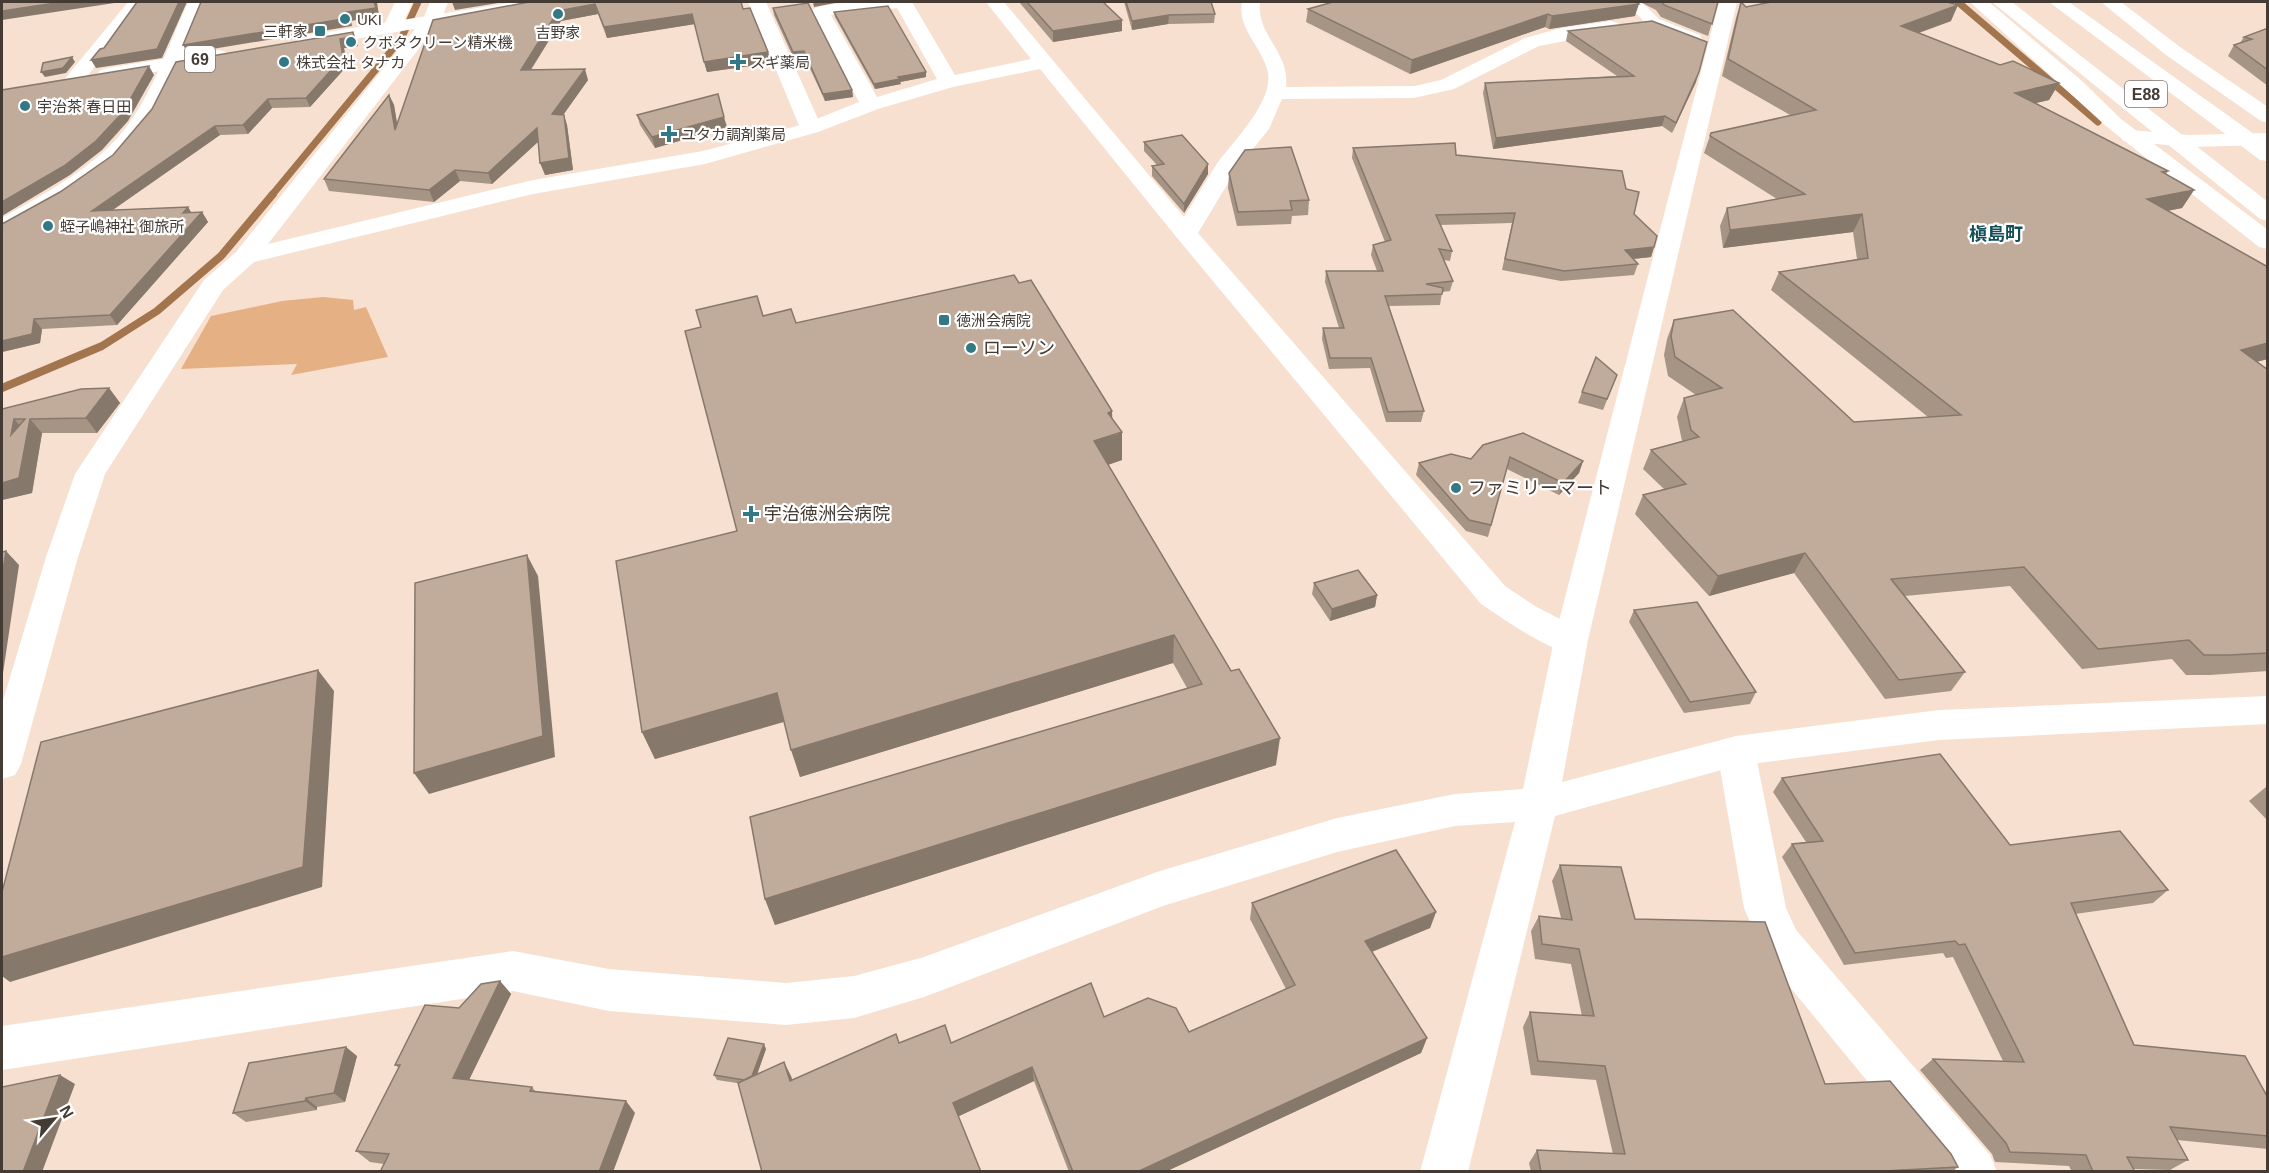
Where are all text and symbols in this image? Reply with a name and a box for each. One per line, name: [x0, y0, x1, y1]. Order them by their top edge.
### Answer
marker: 吉野家: [551, 7, 565, 21]
place label: UKI: [357, 11, 382, 28]
marker: UKI: [338, 12, 352, 26]
place label: 三軒家: [263, 23, 308, 40]
marker: 三軒家: [313, 24, 327, 38]
place label: 吉野家: [535, 24, 581, 41]
place label: クボタクリーン精米機: [363, 34, 512, 51]
marker: クボタクリーン精米機: [344, 35, 358, 49]
road number: 69: [185, 46, 215, 72]
place label: 株式会社 タナカ: [296, 54, 405, 71]
place label: スギ薬局: [750, 54, 810, 71]
marker: 株式会社 タナカ: [277, 55, 291, 69]
marker: スギ薬局: [731, 55, 745, 69]
road number: E88: [2125, 81, 2167, 107]
place label: 宇治茶 春日田: [37, 98, 131, 115]
marker: 宇治茶 春日田: [18, 99, 32, 113]
place label: ユタカ調剤薬局: [681, 126, 786, 143]
marker: ユタカ調剤薬局: [662, 127, 676, 141]
place label: 蛭子嶋神社 御旅所: [60, 218, 184, 235]
marker: 蛭子嶋神社 御旅所: [41, 219, 55, 233]
district label: 槇島町: [1969, 224, 2023, 244]
place label: 徳洲会病院: [956, 312, 1031, 329]
marker: 徳洲会病院: [937, 313, 951, 327]
place label: ローソン: [983, 338, 1055, 358]
marker: ローソン: [964, 341, 978, 355]
place label: ファミリーマート: [1468, 478, 1612, 498]
marker: ファミリーマート: [1449, 481, 1463, 495]
place label: 宇治徳洲会病院: [764, 504, 890, 524]
marker: 宇治徳洲会病院: [742, 505, 760, 523]
north arrow: [24, 1089, 84, 1149]
text: N: [56, 1103, 77, 1121]

